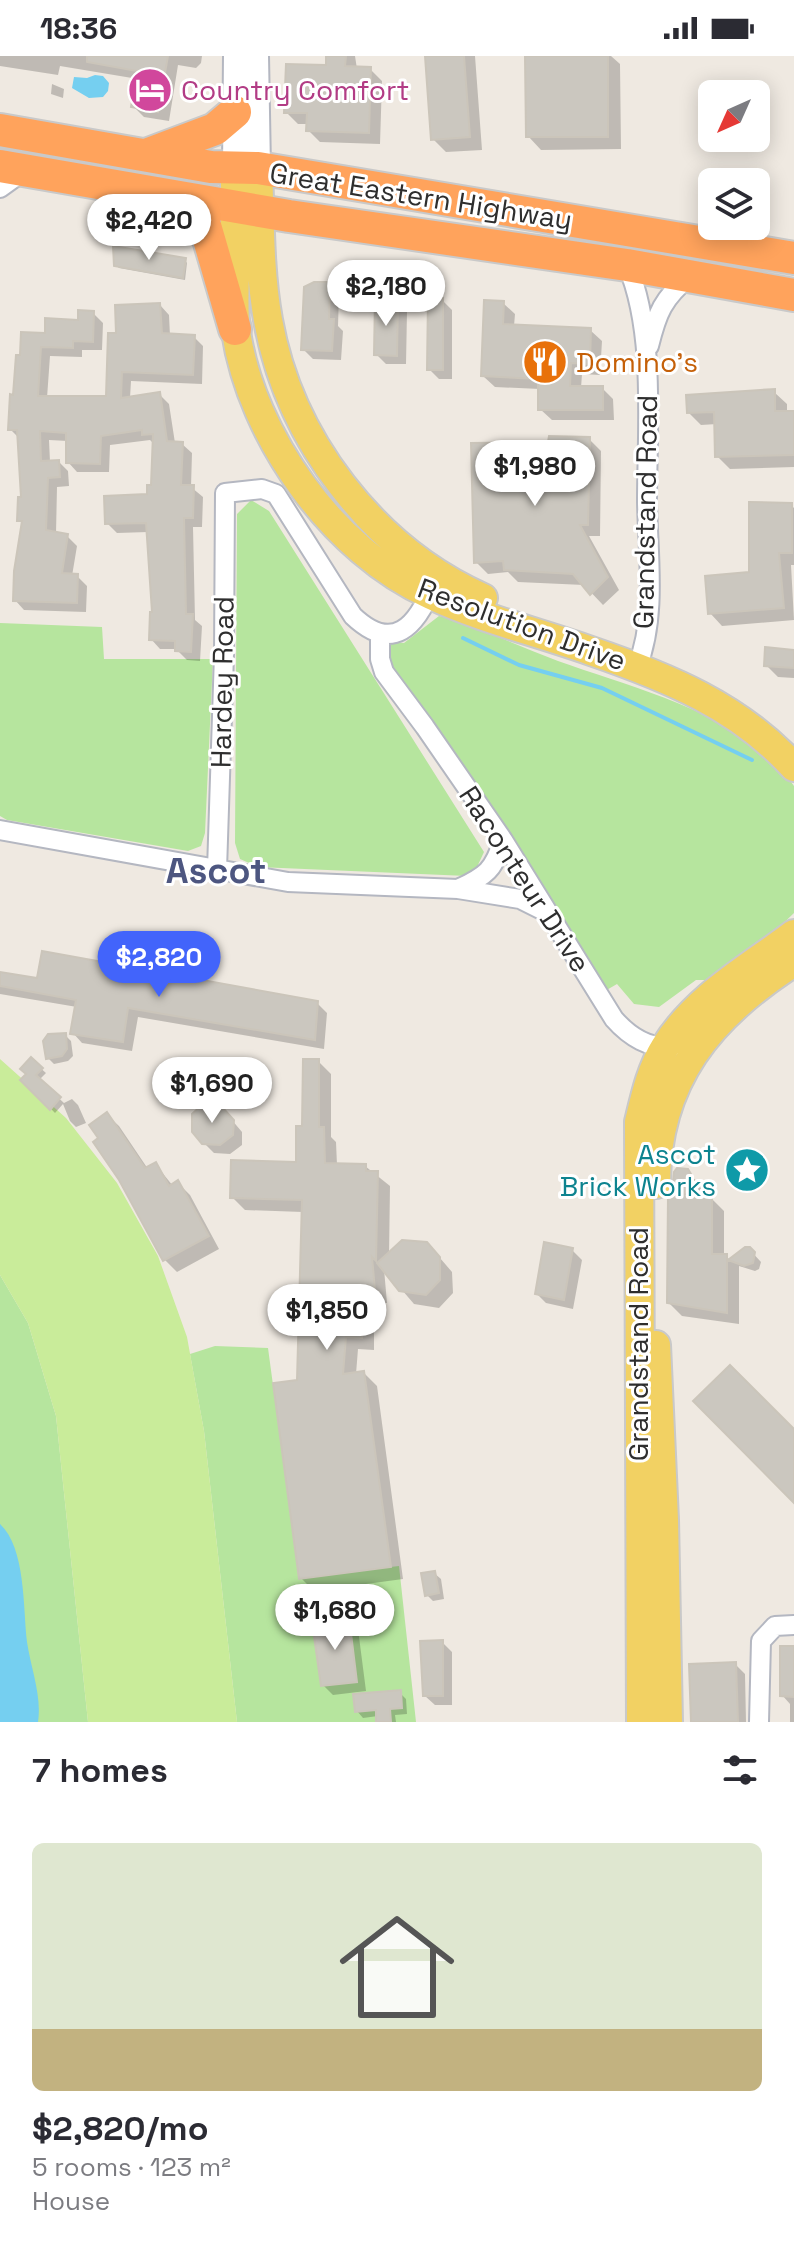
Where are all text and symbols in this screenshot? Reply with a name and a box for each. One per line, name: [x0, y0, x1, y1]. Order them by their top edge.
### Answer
text: 18:36: [40, 9, 117, 48]
hotel icon: Country Comfort: [126, 66, 174, 114]
place label: Country Comfort: [181, 72, 409, 108]
north arrow: [698, 80, 770, 152]
map controls: [698, 80, 770, 240]
street label: Great Eastern Highway: [267, 154, 575, 238]
button: layers: [698, 168, 770, 240]
pin: $2,420: [84, 194, 214, 262]
text: $2,420: [105, 203, 193, 237]
pin: $2,180: [321, 260, 451, 328]
text: $2,180: [345, 269, 427, 303]
restaurant icon: Domino's: [521, 338, 569, 386]
place label: Domino's: [576, 344, 698, 380]
street label: Grandstand Road: [625, 395, 665, 629]
pin: $1,980: [470, 440, 600, 508]
text: $1,980: [493, 449, 577, 483]
street label: Resolution Drive: [413, 570, 631, 678]
street label: Hardey Road: [203, 596, 241, 768]
street label: Raconteur Drive: [451, 779, 599, 979]
district label: Ascot: [166, 848, 266, 894]
pin: $2,820: [94, 931, 224, 999]
text: $2,820: [116, 940, 202, 974]
pin: $1,690: [147, 1057, 277, 1125]
text: $1,690: [170, 1066, 254, 1100]
place label: Ascot Brick Works: [560, 1136, 716, 1204]
place icon: Ascot Brick Works: [723, 1146, 771, 1194]
street label: Grandstand Road: [620, 1227, 656, 1461]
pin: $1,850: [262, 1284, 392, 1352]
text: $1,850: [285, 1293, 369, 1327]
pin: $1,680: [270, 1584, 400, 1652]
text: $1,680: [293, 1593, 377, 1627]
icon: filters: [718, 1748, 762, 1792]
text: 7 homes: [32, 1749, 168, 1792]
icon: home: [325, 1895, 469, 2039]
text: $2,820/mo: [32, 2107, 208, 2150]
text: 5 rooms · 123 m²: [32, 2150, 231, 2184]
text: House: [32, 2184, 110, 2218]

